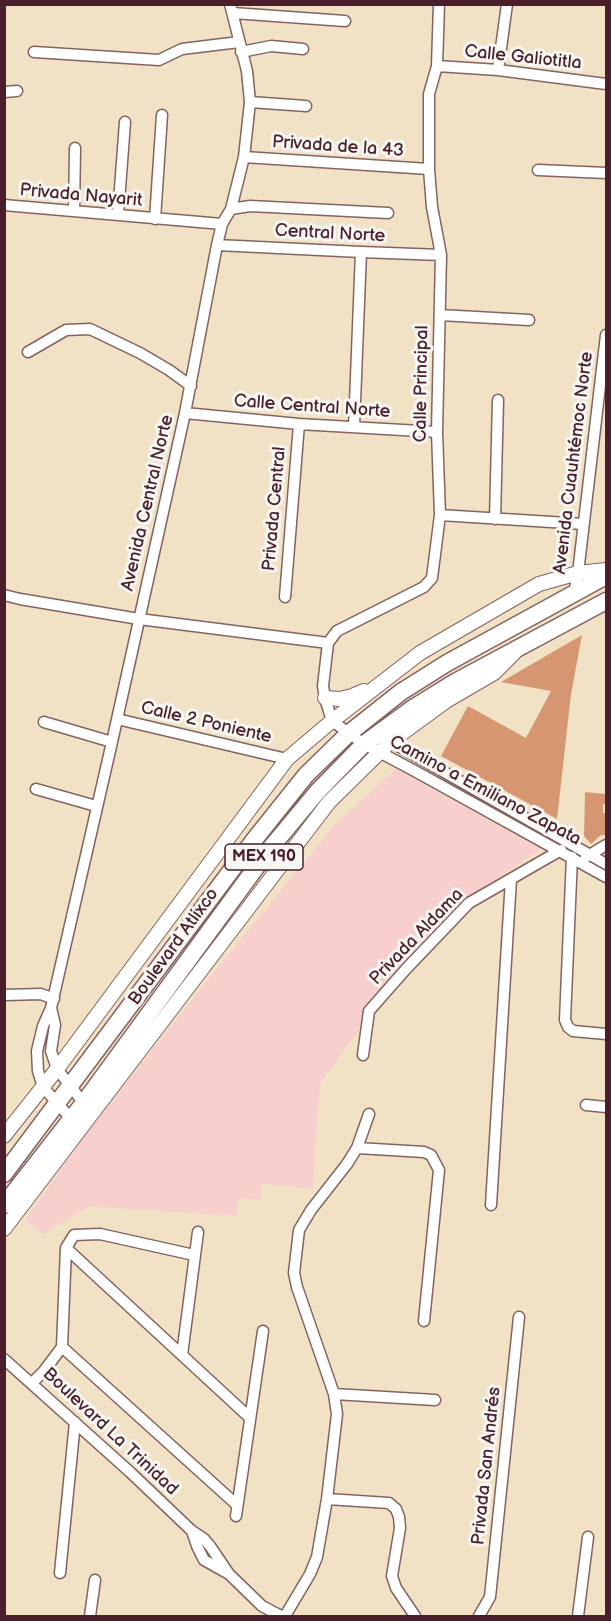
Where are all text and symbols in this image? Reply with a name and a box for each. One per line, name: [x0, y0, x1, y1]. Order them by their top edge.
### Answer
street label: Calle Galiotitla: [463, 41, 583, 75]
street label: Privada de la 43: [271, 132, 405, 162]
street label: Privada Nayarit: [19, 180, 143, 212]
street label: Central Norte: [274, 220, 386, 248]
street label: Calle Principal: [410, 325, 434, 443]
street label: Avenida Cuauhtémoc Norte: [550, 351, 598, 575]
street label: Calle Central Norte: [233, 391, 391, 423]
street label: Avenida Central Norte: [117, 413, 179, 593]
street label: Privada Central: [259, 446, 291, 572]
street label: Calle 2 Poniente: [138, 697, 274, 749]
street label: Camino a Emiliano Zapata: [385, 731, 585, 851]
road number: MEX 190: [225, 844, 303, 870]
street label: Boulevard Atlixco: [124, 884, 224, 1010]
street label: Privada Aldama: [366, 884, 468, 990]
street label: Boulevard La Trinidad: [38, 1364, 182, 1500]
street label: Privada San Andrés: [468, 1386, 506, 1546]

